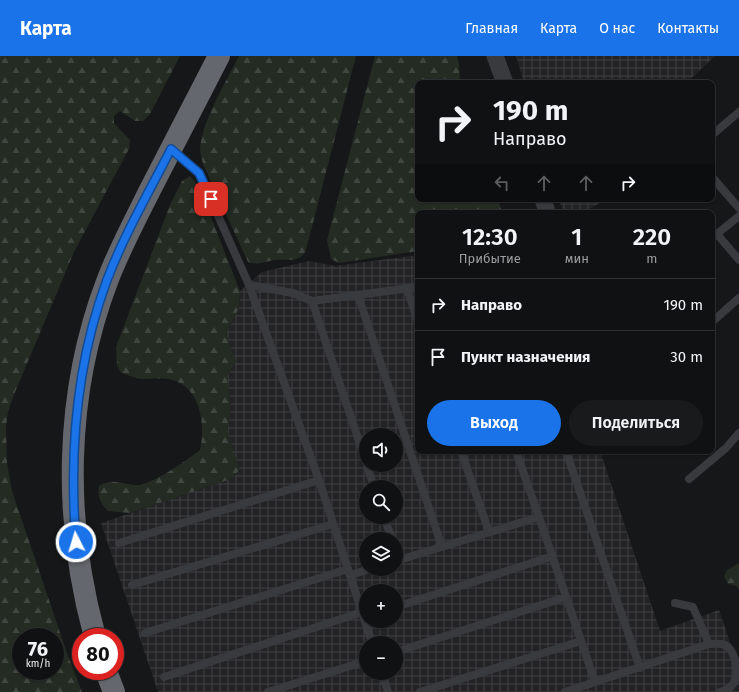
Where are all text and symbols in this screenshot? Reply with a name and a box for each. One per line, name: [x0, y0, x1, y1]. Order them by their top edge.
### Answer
text: Карта: [20, 17, 72, 40]
text: Главная: [465, 20, 518, 37]
text: Карта: [540, 20, 577, 37]
text: О нас: [599, 20, 635, 37]
text: Контакты: [657, 20, 719, 37]
text: 190 m: [493, 94, 568, 127]
icon: right: [427, 96, 479, 148]
text: Направо: [493, 128, 567, 150]
icon: left: [491, 172, 513, 194]
icon: ahead: [533, 172, 555, 194]
icon: ahead: [575, 172, 597, 194]
icon: right: [617, 172, 639, 194]
pin: [194, 182, 228, 216]
icon: arrive: [200, 188, 222, 210]
text: 12:30: [462, 223, 518, 251]
text: 1: [571, 223, 582, 251]
text: 220: [633, 223, 671, 251]
text: Прибытие: [459, 251, 521, 266]
text: мин: [565, 251, 589, 266]
text: m: [646, 251, 658, 266]
icon: right: [427, 294, 449, 316]
text: Направо: [461, 296, 522, 314]
text: 190 m: [663, 296, 703, 314]
icon: arrive: [427, 346, 449, 368]
text: Пункт назначения: [461, 348, 590, 366]
text: 30 m: [670, 348, 703, 366]
button: Выход: [427, 400, 561, 446]
button: Поделиться: [569, 400, 703, 446]
map controls: [359, 428, 403, 680]
button: sound: [359, 428, 403, 472]
button: search: [359, 480, 403, 524]
position arrow: [55, 521, 97, 563]
button: layers: [359, 532, 403, 576]
button: +: [359, 584, 403, 628]
speed limit sign: 80: [72, 628, 124, 680]
button: −: [359, 636, 403, 680]
text: 76: [28, 637, 48, 661]
text: km/h: [26, 658, 50, 670]

